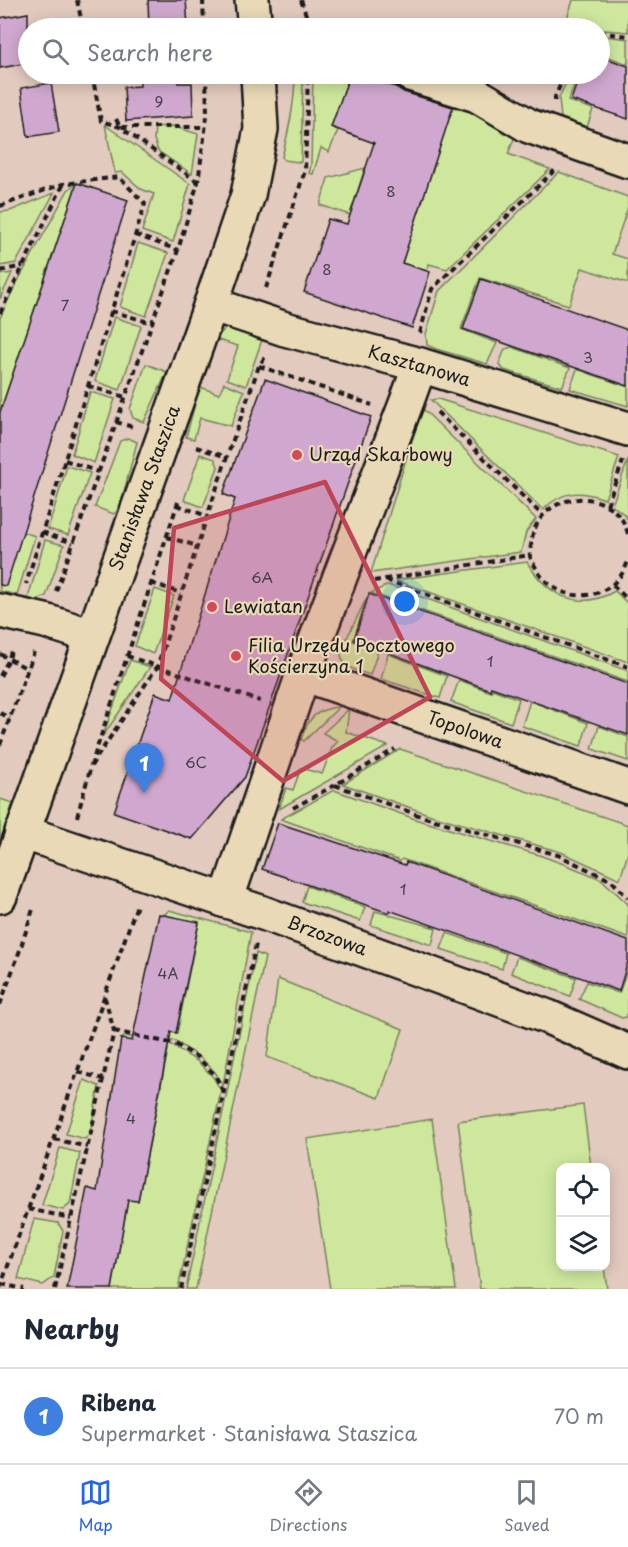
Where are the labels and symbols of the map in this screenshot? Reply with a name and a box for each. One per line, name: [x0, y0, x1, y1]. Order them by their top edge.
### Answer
house number: 9: [155, 89, 163, 112]
house number: 8: [386, 179, 396, 202]
house number: 8: [322, 257, 332, 280]
house number: 7: [61, 293, 70, 316]
street label: Kasztanowa: [365, 337, 474, 392]
house number: 3: [583, 345, 593, 368]
street label: Stanisława Staszica: [101, 400, 186, 574]
place label: Urząd Skarbowy: [309, 440, 453, 467]
marker: Urząd Skarbowy: [290, 448, 304, 462]
house number: 6A: [251, 565, 273, 588]
your location: [390, 587, 419, 616]
place label: Lewiatan: [224, 592, 303, 619]
marker: Lewiatan: [205, 600, 219, 614]
place label: Filia Urzędu Pocztowego Kościerzyna 1: [248, 631, 455, 679]
marker: Filia Urzędu Pocztowego Kościerzyna 1: [229, 649, 243, 663]
house number: 1: [487, 649, 493, 672]
street label: Topolowa: [424, 703, 508, 754]
pin: 1: [124, 744, 164, 793]
house number: 6C: [185, 750, 207, 773]
house number: 1: [400, 877, 406, 900]
street label: Brzozowa: [284, 908, 372, 962]
house number: 4A: [158, 961, 179, 984]
house number: 4: [126, 1106, 136, 1129]

